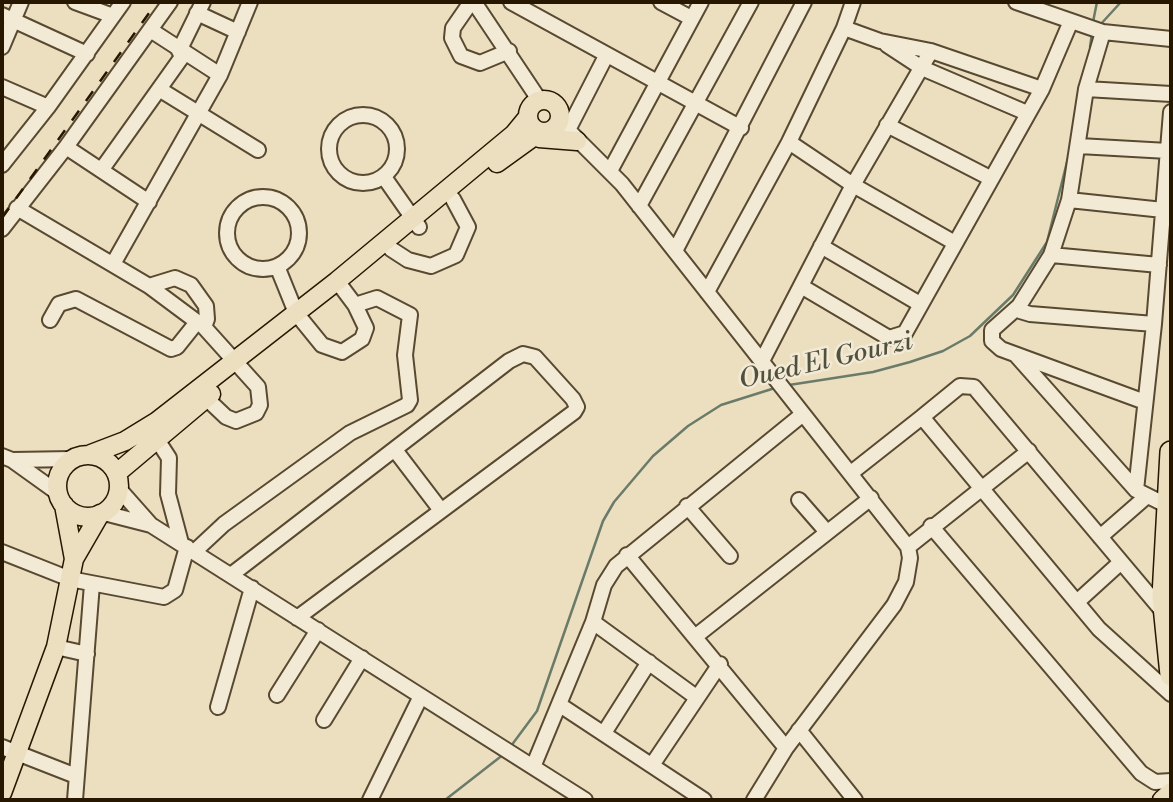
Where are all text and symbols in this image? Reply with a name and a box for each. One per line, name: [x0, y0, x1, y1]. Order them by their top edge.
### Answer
water label: Oued El Gourzi: [736, 327, 916, 397]

